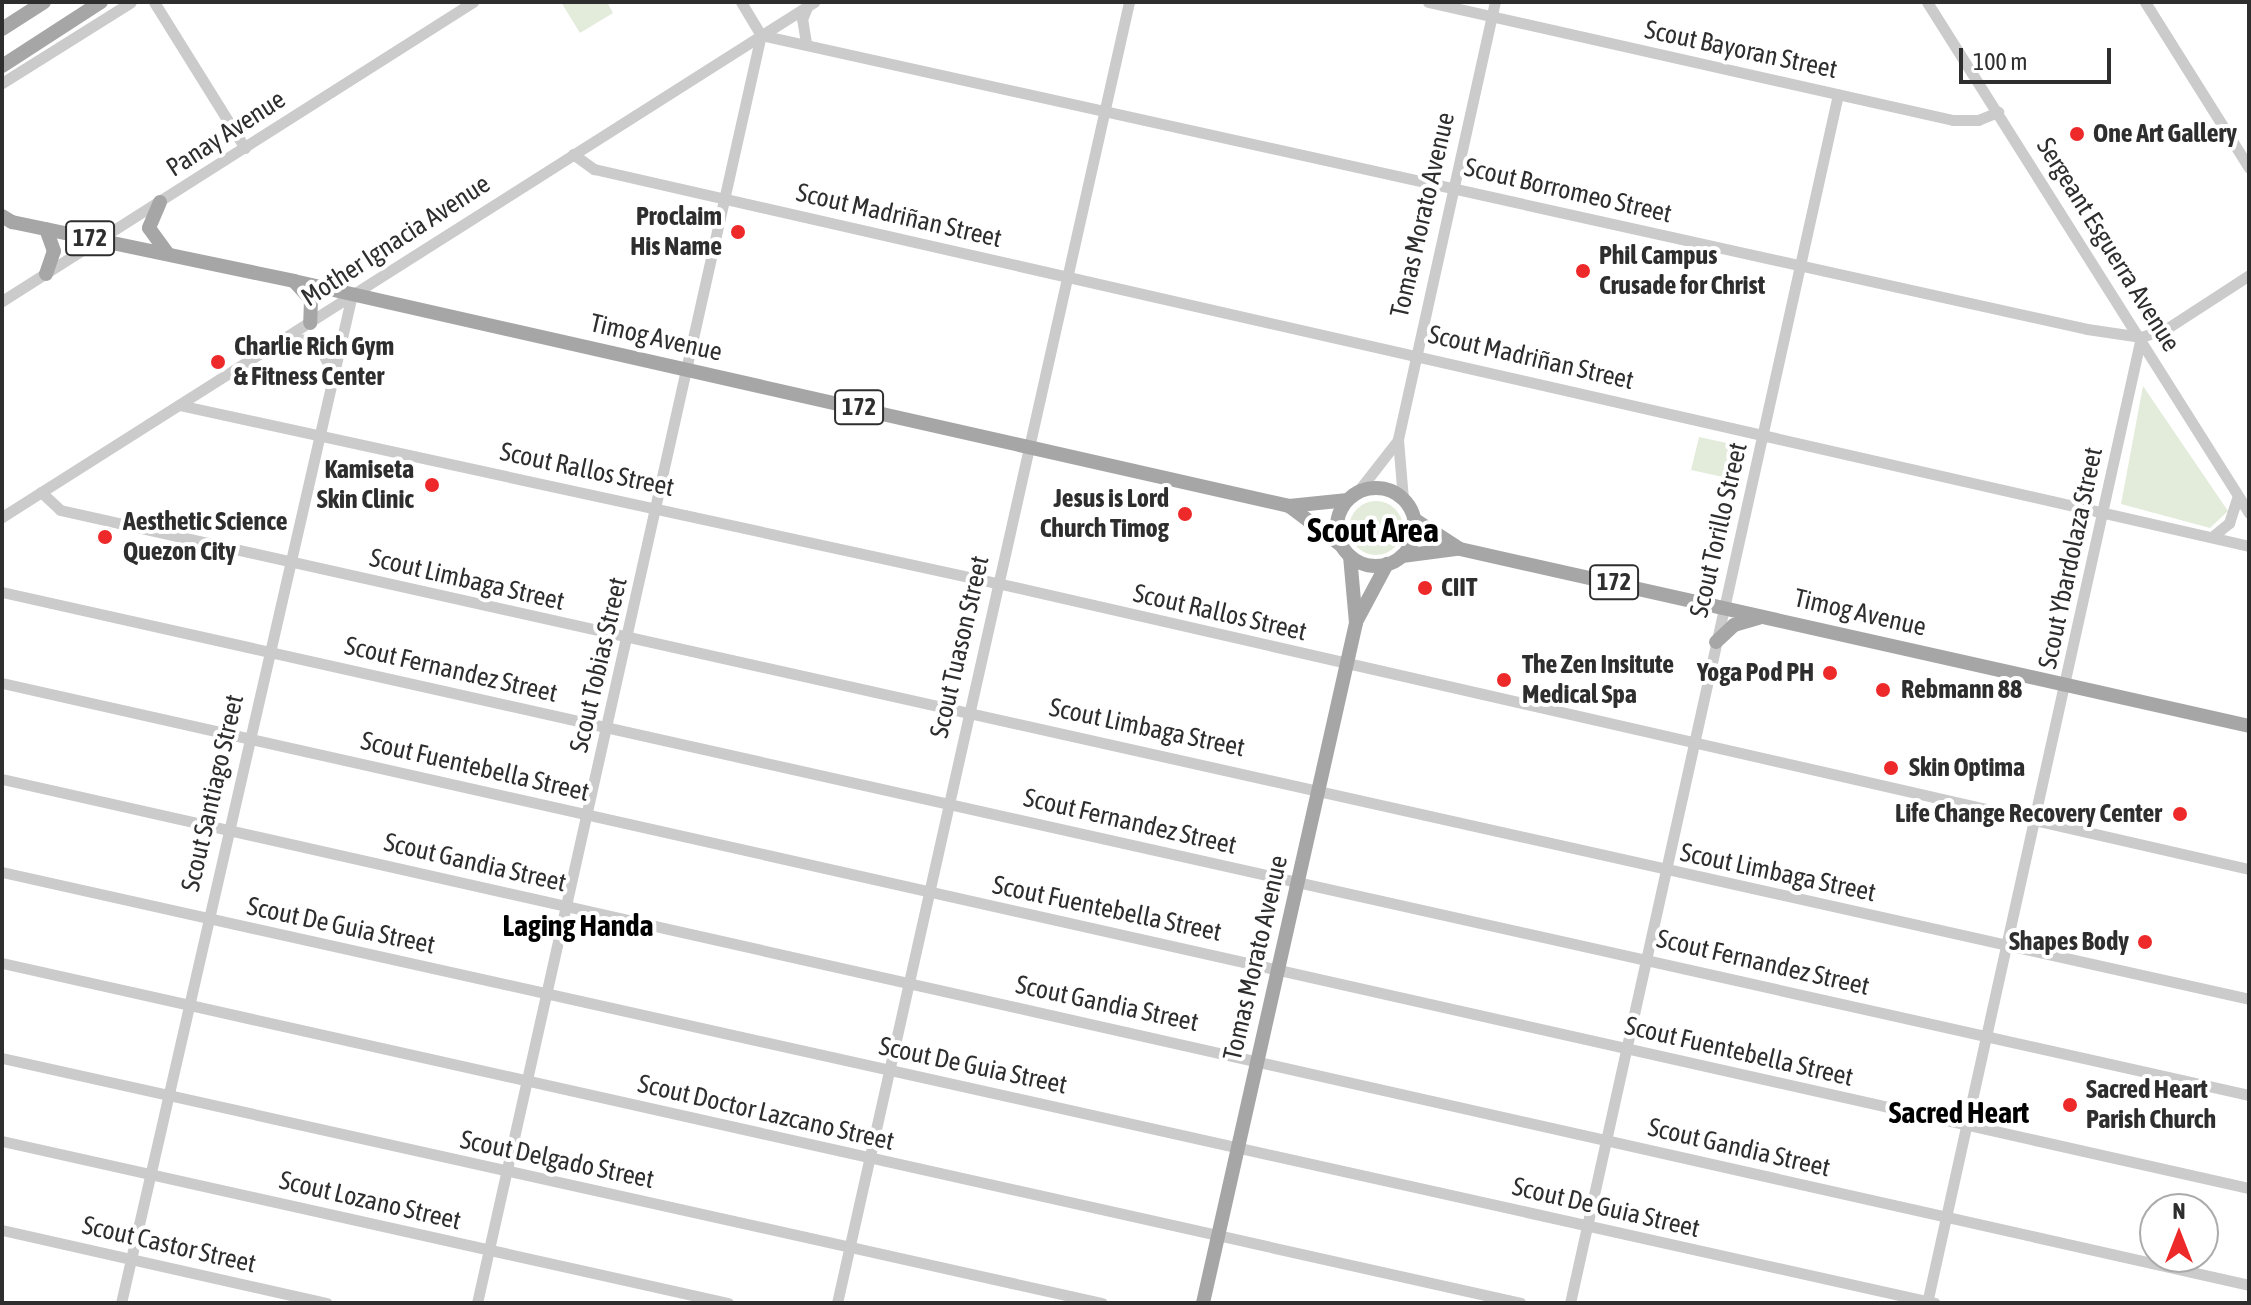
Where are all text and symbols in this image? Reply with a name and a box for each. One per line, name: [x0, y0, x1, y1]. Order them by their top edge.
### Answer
street label: Scout Bayoran Street: [1642, 14, 1840, 86]
scale bar: [1963, 32, 2115, 82]
text: 100 m: [1973, 48, 2027, 75]
street label: Panay Avenue: [161, 84, 291, 184]
street label: Tomas Morato Avenue: [1384, 109, 1462, 321]
place label: One Art Gallery: [2093, 118, 2237, 150]
marker: One Art Gallery: [2068, 125, 2086, 143]
street label: Sergeant Esguerra Avenue: [2030, 132, 2186, 358]
street label: Scout Borromeo Street: [1461, 152, 1675, 230]
street label: Mother Ignacia Avenue: [296, 168, 496, 314]
street label: Scout Madriñan Street: [793, 177, 1005, 255]
place label: Proclaim His Name: [630, 201, 722, 262]
road number: 172: [64, 218, 116, 258]
marker: Proclaim His Name: [729, 223, 747, 241]
place label: Phil Campus Crusade for Christ: [1599, 240, 1765, 302]
marker: Phil Campus Crusade for Christ: [1574, 262, 1592, 280]
street label: Timog Avenue: [587, 308, 725, 368]
street label: Scout Madriñan Street: [1425, 319, 1637, 397]
place label: Charlie Rich Gym & Fitness Center: [234, 331, 394, 392]
marker: Charlie Rich Gym & Fitness Center: [209, 353, 227, 371]
road number: 172: [833, 387, 885, 427]
street label: Scout Rallos Street: [497, 436, 677, 504]
street label: Scout Torillo Street: [1684, 440, 1754, 620]
street label: Scout Ybardolaza Street: [2032, 444, 2110, 672]
place label: Kamiseta Skin Clinic: [317, 454, 414, 516]
marker: Kamiseta Skin Clinic: [421, 474, 443, 496]
place label: Jesus is Lord Church Timog: [1040, 483, 1169, 544]
marker: Jesus is Lord Church Timog: [1176, 505, 1194, 523]
place label: Aesthetic Science Quezon City: [123, 506, 288, 568]
district label: Scout Area: [1307, 510, 1439, 550]
marker: Aesthetic Science Quezon City: [94, 526, 116, 548]
street label: Scout Limbaga Street: [367, 542, 567, 618]
street label: Scout Tuason Street: [924, 553, 996, 741]
road number: 172: [1588, 562, 1640, 602]
place label: CIIT: [1441, 572, 1477, 604]
street label: Scout Tobias Street: [564, 574, 634, 756]
street label: Scout Rallos Street: [1130, 578, 1310, 648]
marker: CIIT: [1416, 579, 1434, 597]
street label: Timog Avenue: [1791, 583, 1929, 643]
street label: Scout Fernandez Street: [342, 630, 560, 710]
place label: The Zen Insitute Medical Spa: [1522, 649, 1674, 710]
place label: Yoga Pod PH: [1697, 657, 1814, 689]
marker: Yoga Pod PH: [1821, 664, 1839, 682]
marker: The Zen Insitute Medical Spa: [1493, 669, 1515, 691]
place label: Rebmann 88: [1901, 674, 2022, 706]
marker: Rebmann 88: [1872, 679, 1894, 701]
street label: Scout Santiago Street: [175, 692, 251, 894]
street label: Scout Limbaga Street: [1046, 692, 1248, 764]
street label: Scout Fuentebella Street: [358, 726, 592, 808]
place label: Skin Optima: [1909, 752, 2025, 784]
marker: Skin Optima: [1880, 757, 1902, 779]
street label: Scout Fernandez Street: [1021, 782, 1239, 862]
place label: Life Change Recovery Center: [1895, 798, 2162, 830]
marker: Life Change Recovery Center: [2169, 803, 2191, 825]
street label: Scout Gandia Street: [381, 827, 569, 899]
street label: Scout Limbaga Street: [1677, 837, 1879, 909]
street label: Tomas Morato Avenue: [1217, 852, 1295, 1064]
street label: Scout Fuentebella Street: [990, 869, 1224, 949]
street label: Scout De Guia Street: [244, 891, 438, 961]
district label: Laging Handa: [502, 907, 654, 943]
street label: Scout Fernandez Street: [1654, 923, 1872, 1003]
place label: Shapes Body: [2009, 926, 2129, 958]
marker: Shapes Body: [2136, 933, 2154, 951]
street label: Scout Gandia Street: [1013, 969, 1201, 1039]
street label: Scout Fuentebella Street: [1622, 1011, 1856, 1093]
street label: Scout De Guia Street: [876, 1031, 1070, 1101]
street label: Scout Doctor Lazcano Street: [635, 1068, 897, 1158]
place label: Sacred Heart Parish Church: [2086, 1074, 2216, 1136]
district label: Sacred Heart: [1889, 1094, 2029, 1130]
marker: Sacred Heart Parish Church: [2061, 1096, 2079, 1114]
street label: Scout Gandia Street: [1645, 1112, 1833, 1184]
street label: Scout Delgado Street: [457, 1124, 657, 1196]
street label: Scout Lozano Street: [276, 1165, 464, 1237]
street label: Scout De Guia Street: [1509, 1171, 1703, 1245]
north arrow: [2139, 1193, 2219, 1273]
text: N: [2173, 1198, 2185, 1224]
street label: Scout Castor Street: [79, 1210, 259, 1280]

